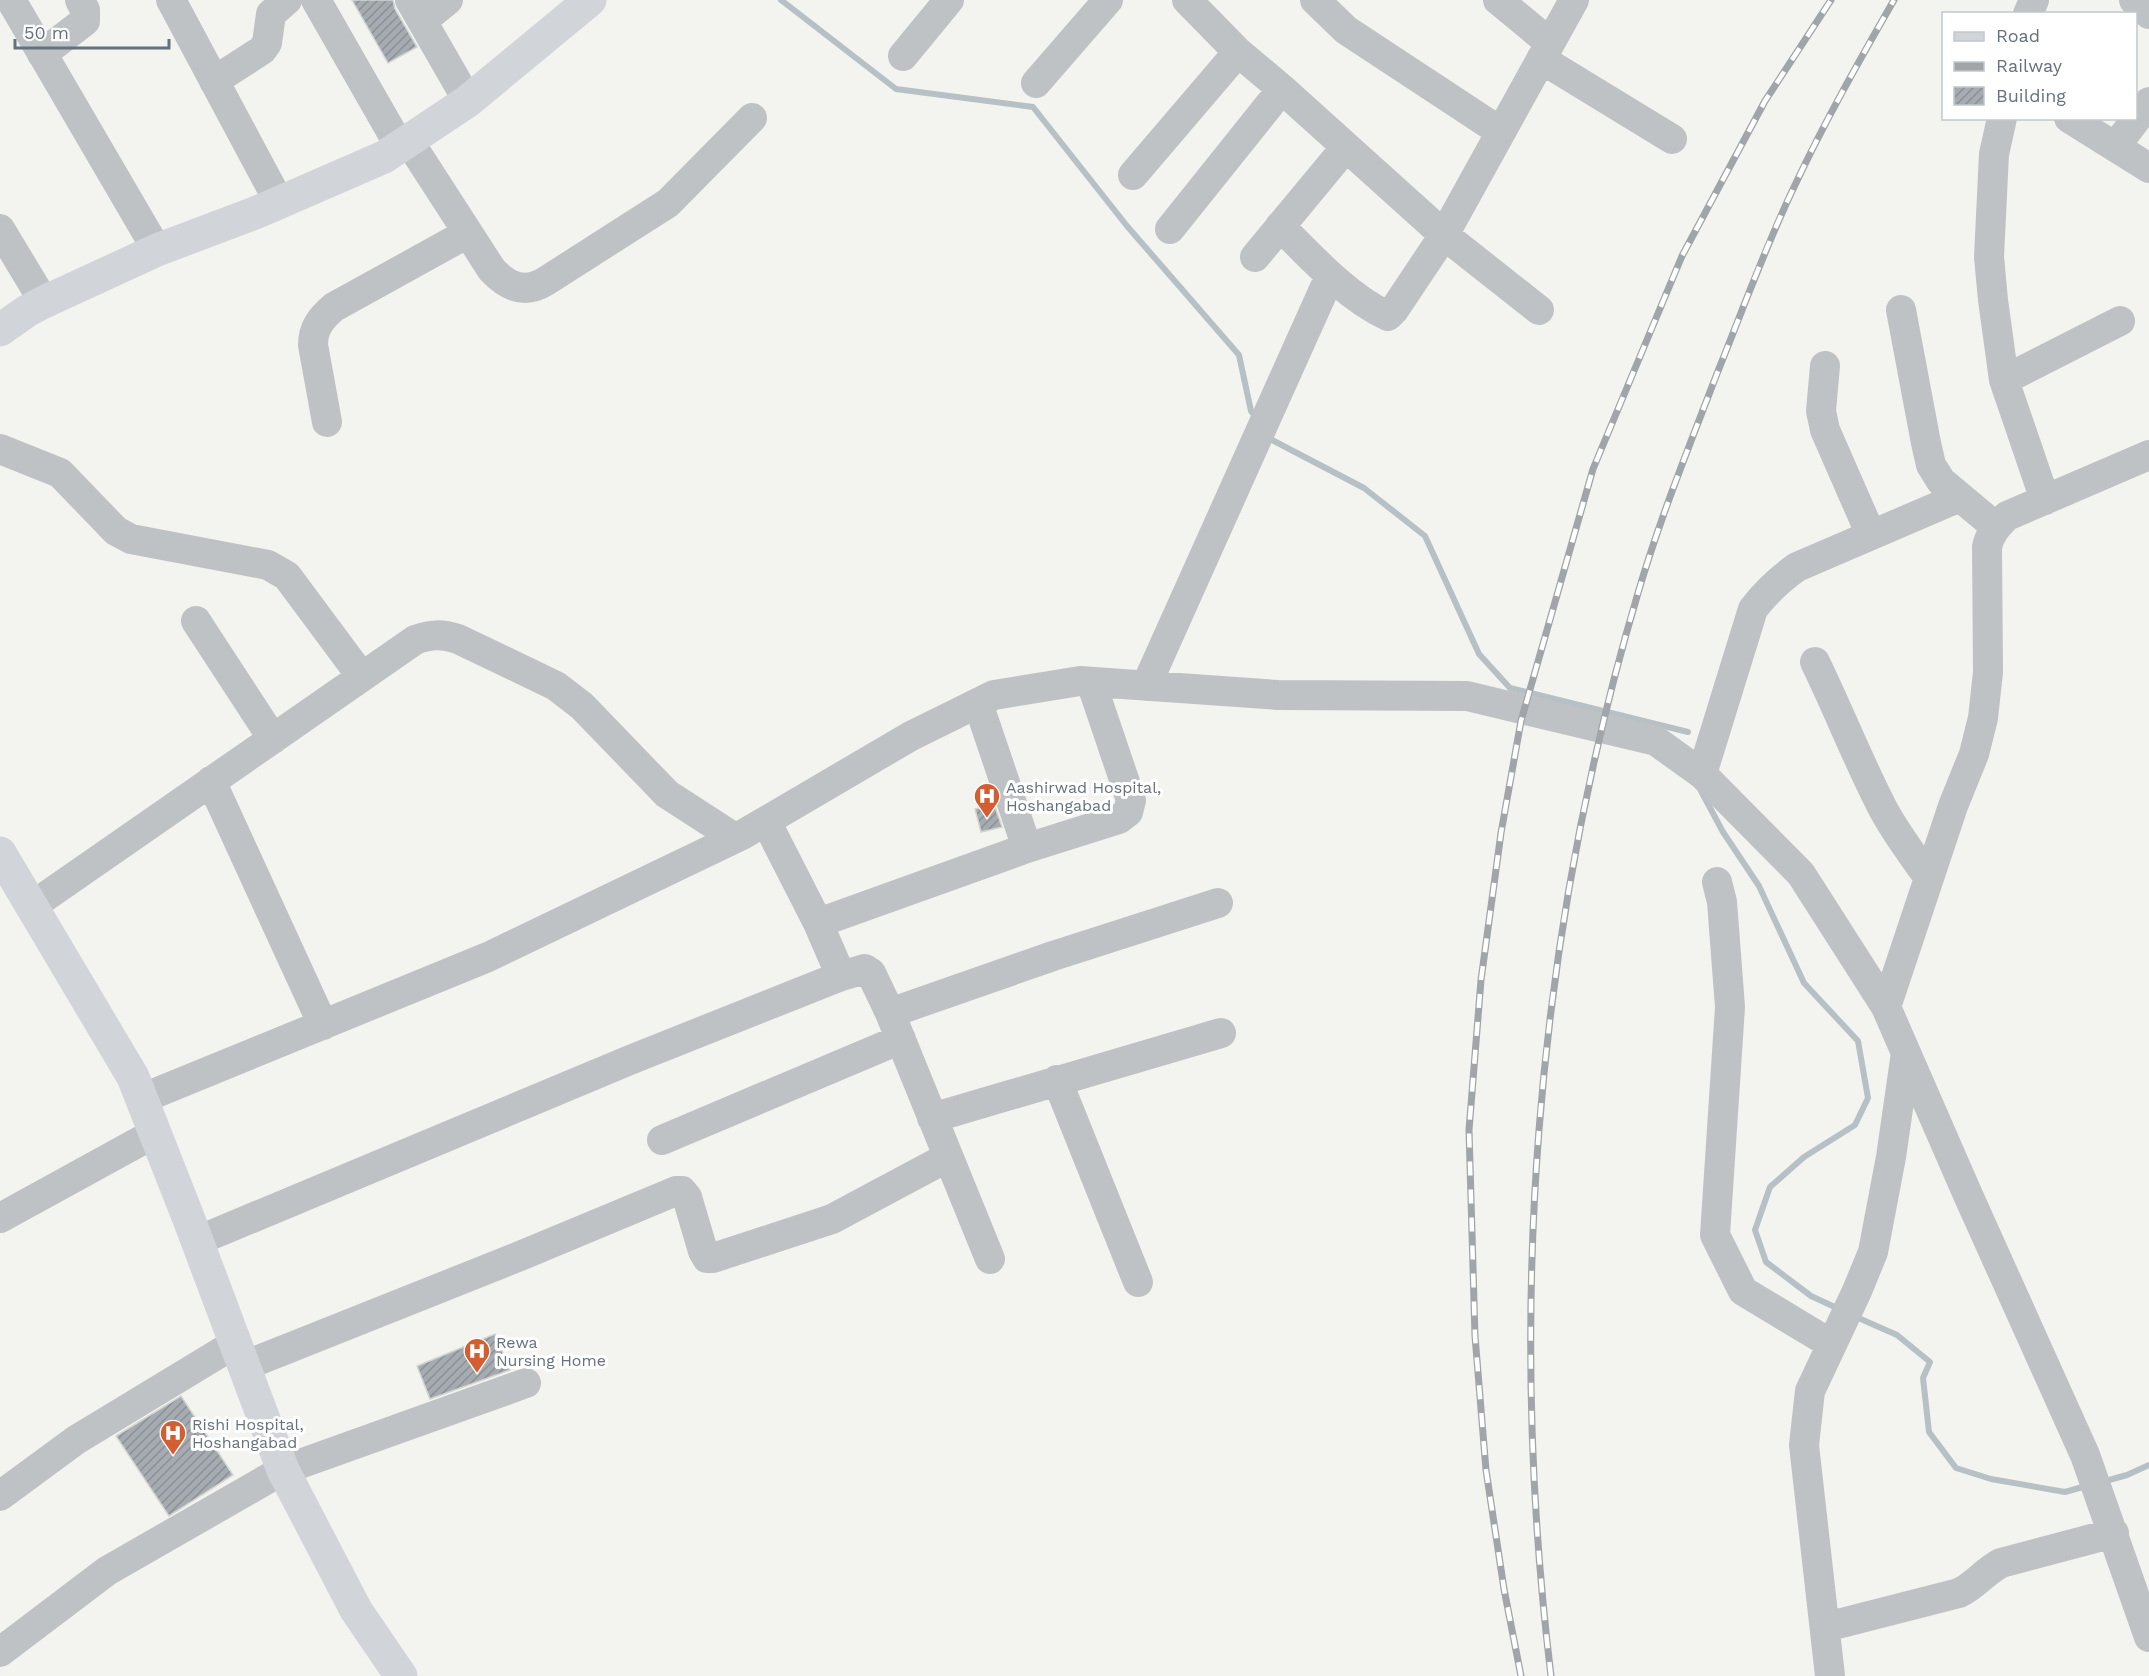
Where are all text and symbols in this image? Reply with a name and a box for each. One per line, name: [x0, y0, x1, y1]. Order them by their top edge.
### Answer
scale bar: [15, 12, 170, 50]
legend: [1942, 12, 2137, 120]
text: 50 m: [24, 22, 69, 43]
text: Road: [1996, 25, 2040, 46]
text: Railway: [1996, 55, 2063, 76]
text: Building: [1996, 85, 2066, 106]
place label: Aashirwad Hospital, Hoshangabad: [1006, 778, 1161, 815]
hospital icon: Aashirwad Hospital, Hoshangabad: [972, 781, 1002, 819]
place label: Rewa Nursing Home: [496, 1333, 606, 1370]
hospital icon: Rewa Nursing Home: [462, 1336, 492, 1374]
place label: Rishi Hospital, Hoshangabad: [192, 1415, 304, 1452]
hospital icon: Rishi Hospital, Hoshangabad: [158, 1418, 188, 1456]

